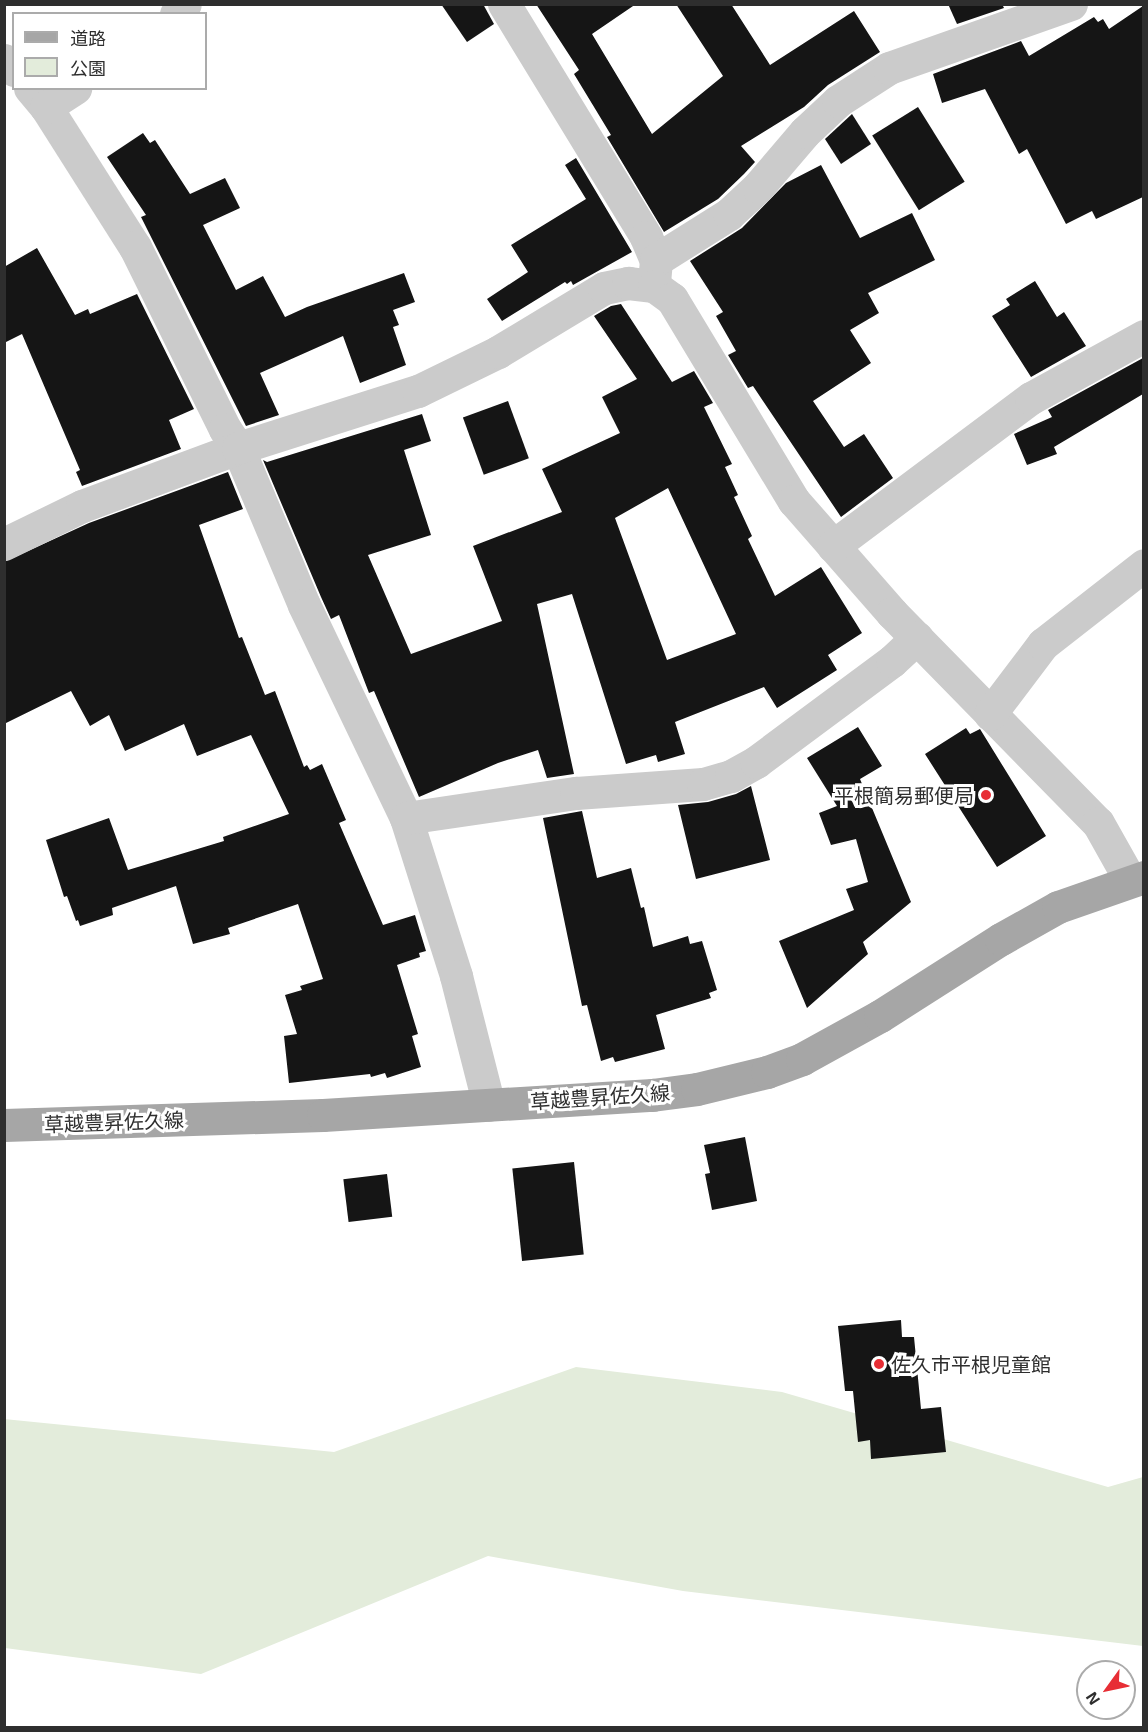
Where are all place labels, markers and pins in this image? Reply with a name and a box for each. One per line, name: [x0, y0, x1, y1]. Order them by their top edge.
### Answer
place label: 平根簡易郵便局: [834, 783, 974, 807]
marker: 平根簡易郵便局: [979, 788, 993, 802]
place label: 佐久市平根児童館: [891, 1352, 1051, 1376]
marker: 佐久市平根児童館: [872, 1357, 886, 1371]

